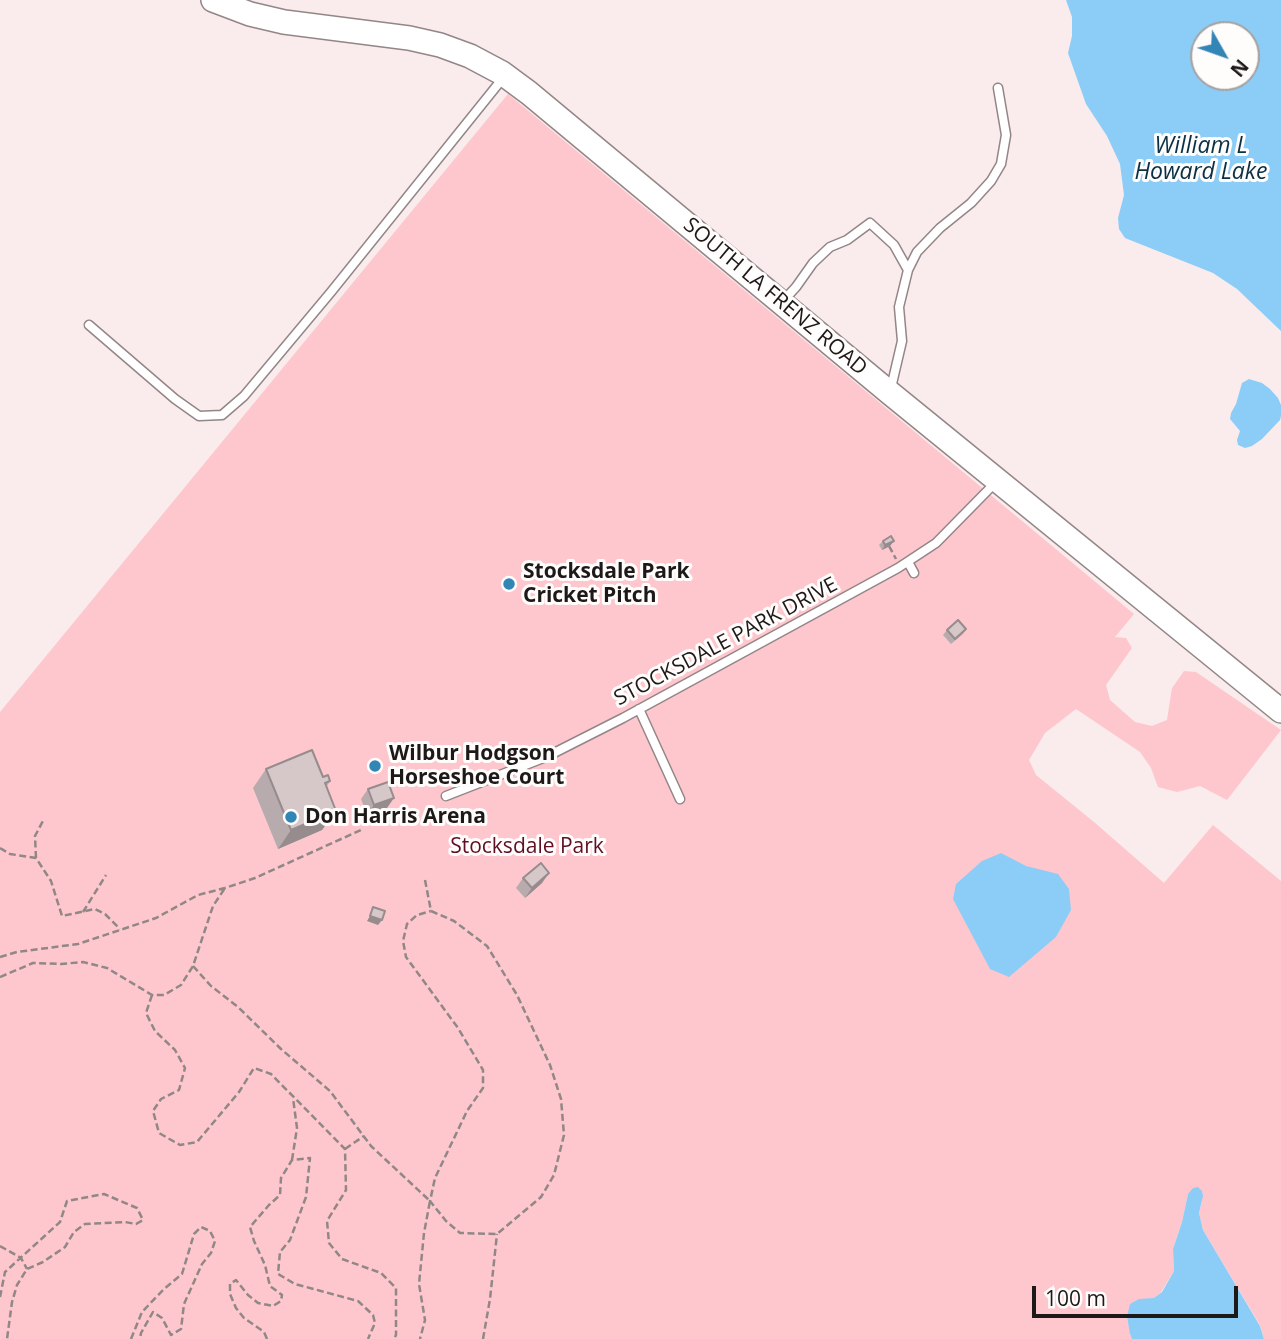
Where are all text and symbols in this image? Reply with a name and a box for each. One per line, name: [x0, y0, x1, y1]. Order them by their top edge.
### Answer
north arrow: [1190, 21, 1260, 91]
text: N: [1225, 54, 1254, 82]
water label: William L Howard Lake: [1134, 132, 1268, 186]
street label: SOUTH LA FRENZ ROAD: [678, 213, 872, 381]
place label: Stocksdale Park Cricket Pitch: [523, 559, 690, 609]
street label: STOCKSDALE PARK DRIVE: [610, 572, 842, 712]
marker: Stocksdale Park Cricket Pitch: [501, 576, 517, 592]
place label: Wilbur Hodgson Horseshoe Court: [389, 741, 564, 791]
marker: Wilbur Hodgson Horseshoe Court: [367, 758, 383, 774]
place label: Don Harris Arena: [305, 804, 486, 830]
marker: Don Harris Arena: [283, 809, 299, 825]
park label: Stocksdale Park: [450, 834, 604, 860]
scale bar: [1036, 1272, 1242, 1316]
text: 100 m: [1045, 1284, 1106, 1312]

